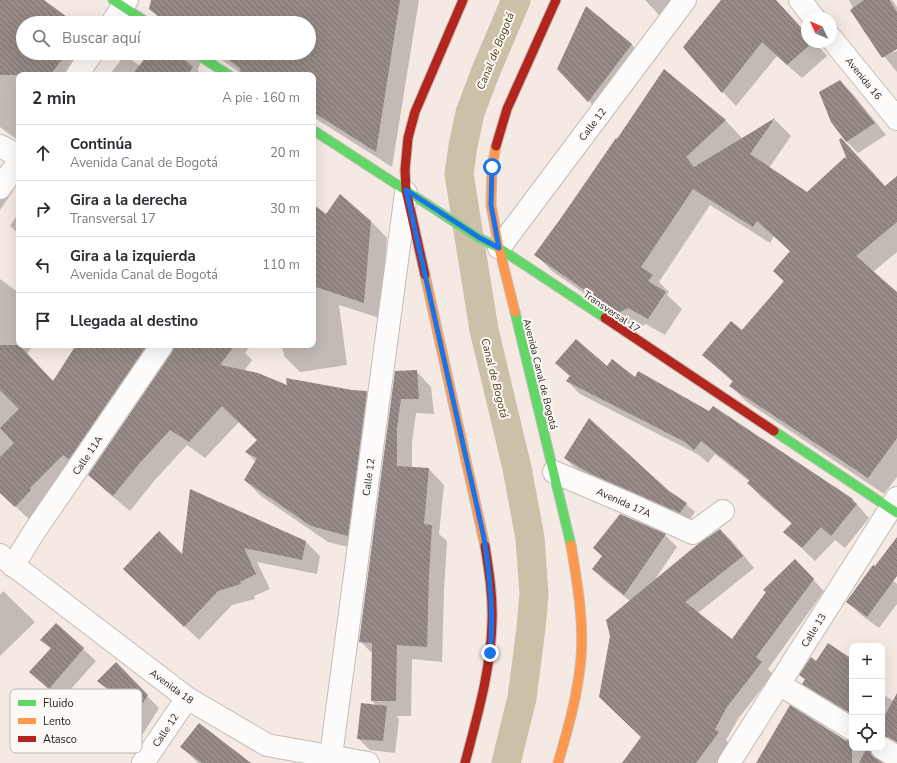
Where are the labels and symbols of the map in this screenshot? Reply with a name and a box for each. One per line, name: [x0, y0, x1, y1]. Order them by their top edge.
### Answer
water label: Canal de Bogotá: [473, 10, 518, 92]
north arrow: [801, 12, 837, 48]
street label: Avenida 16: [842, 54, 885, 103]
street label: Calle 12: [576, 105, 610, 144]
route start: [483, 158, 501, 176]
street label: Transversal 17: [580, 288, 643, 336]
street label: Avenida Canal de Bogotá: [519, 317, 561, 431]
water label: Canal de Bogotá: [477, 337, 512, 420]
street label: Calle 11A: [69, 432, 107, 478]
street label: Calle 12: [359, 458, 379, 497]
street label: Avenida 17A: [594, 485, 654, 521]
street label: Calle 13: [798, 611, 830, 650]
route end: [481, 644, 499, 662]
street label: Avenida 18: [147, 666, 196, 707]
legend: [10, 689, 142, 753]
text: Fluido: [43, 696, 74, 711]
street label: Calle 12: [150, 711, 182, 750]
text: Lento: [43, 714, 71, 729]
text: Atasco: [43, 732, 77, 747]

